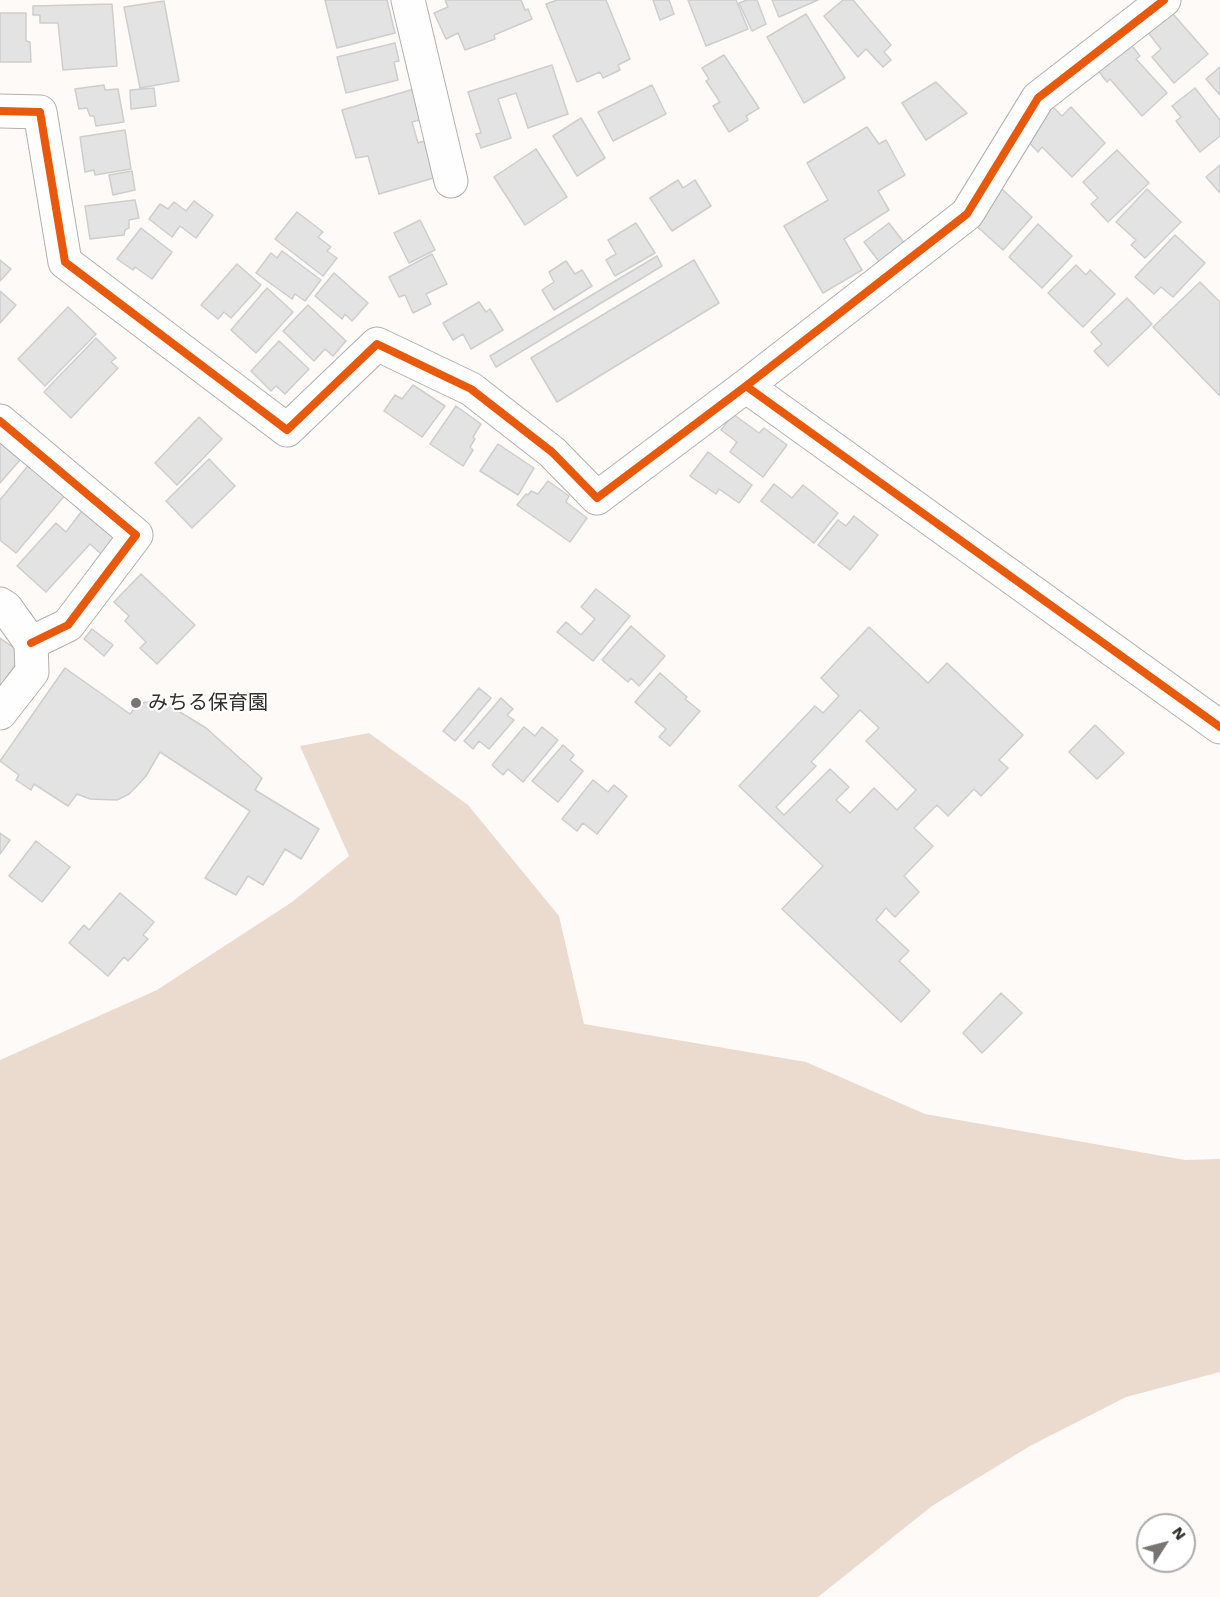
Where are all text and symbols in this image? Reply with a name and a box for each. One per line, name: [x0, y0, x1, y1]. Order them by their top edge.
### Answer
place label: みちる保育園: [148, 691, 268, 715]
marker: みちる保育園: [129, 696, 143, 710]
north arrow: [1136, 1513, 1196, 1573]
text: N: [1168, 1523, 1191, 1544]

